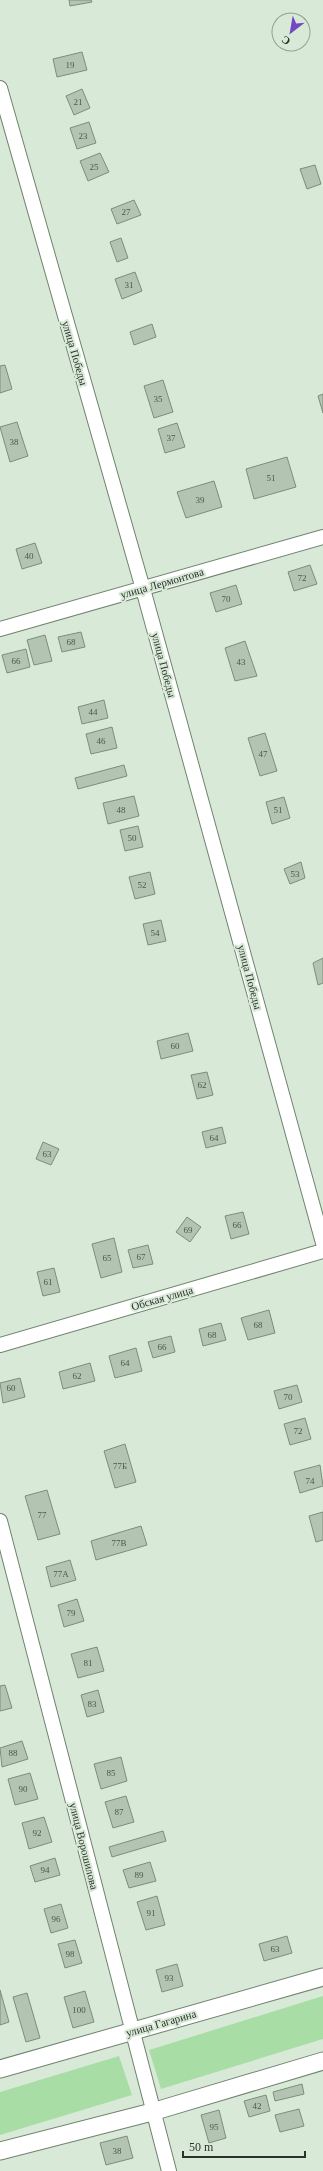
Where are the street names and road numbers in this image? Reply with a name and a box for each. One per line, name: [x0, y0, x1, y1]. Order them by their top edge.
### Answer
street label: улица Победы: [60, 319, 90, 387]
street label: улица Лермонтова: [119, 565, 205, 601]
street label: улица Победы: [150, 631, 179, 699]
street label: улица Победы: [236, 943, 265, 1011]
street label: Обская улица: [130, 1283, 194, 1313]
street label: улица Ворошилова: [67, 1801, 101, 1891]
street label: улица Гагарина: [125, 2007, 198, 2039]

